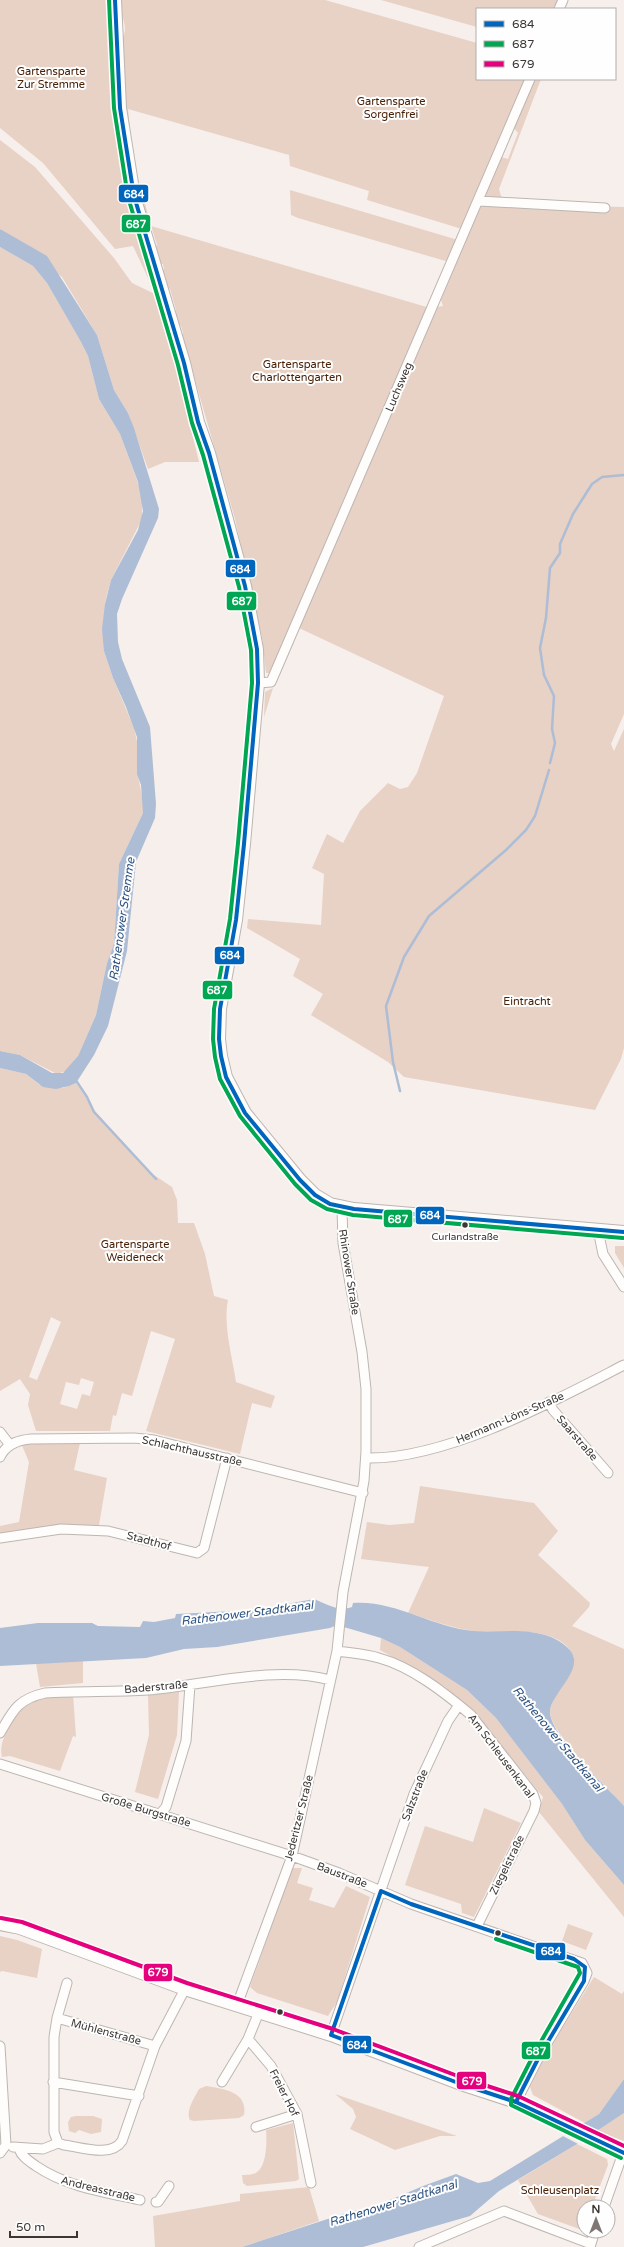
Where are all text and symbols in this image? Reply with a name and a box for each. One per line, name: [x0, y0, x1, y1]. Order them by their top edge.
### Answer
legend: [476, 8, 616, 80]
text: 684: [512, 17, 535, 31]
text: 687: [512, 37, 535, 51]
text: 679: [512, 57, 535, 71]
park label: Gartensparte Zur Stremme: [17, 65, 85, 91]
park label: Gartensparte Sorgenfrei: [357, 95, 425, 121]
line badge: 684: [118, 184, 149, 203]
text: 684: [124, 188, 144, 201]
line badge: 687: [121, 214, 151, 233]
text: 687: [126, 218, 146, 231]
park label: Gartensparte Charlottengarten: [252, 358, 342, 384]
street label: Luchsweg: [383, 360, 415, 414]
line badge: 684: [225, 559, 256, 578]
text: 684: [230, 563, 250, 576]
line badge: 687: [226, 591, 257, 611]
text: 687: [232, 595, 252, 608]
water label: Rathenower Stremme: [106, 855, 138, 981]
line badge: 684: [214, 946, 245, 965]
text: 684: [220, 949, 240, 962]
line badge: 687: [202, 980, 233, 1000]
text: 687: [207, 984, 227, 997]
park label: Eintracht: [503, 995, 551, 1008]
line badge: 684: [415, 1206, 445, 1225]
line badge: 687: [383, 1209, 413, 1228]
text: 684: [420, 1209, 440, 1222]
text: 687: [388, 1213, 408, 1226]
marker: Curlandstraße: [460, 1220, 470, 1230]
street label: Rhinower Straße: [336, 1228, 362, 1316]
place label: Curlandstraße: [431, 1231, 499, 1243]
park label: Gartensparte Weideneck: [101, 1238, 169, 1264]
street label: Hermann-Löns-Straße: [454, 1389, 566, 1447]
street label: Saarstraße: [554, 1413, 600, 1463]
street label: Schlachthausstraße: [141, 1433, 243, 1469]
street label: Stadthof: [125, 1529, 173, 1553]
water label: Rathenower Stadtkanal: [180, 1598, 316, 1628]
street label: Baderstraße: [124, 1678, 188, 1696]
water label: Rathenower Stadtkanal: [510, 1684, 607, 1796]
street label: Am Schleusenkanal: [465, 1711, 537, 1801]
street label: Salzstraße: [399, 1768, 431, 1822]
street label: Jederitzer Straße: [282, 1773, 316, 1863]
street label: Große Burgstraße: [100, 1790, 192, 1830]
street label: Ziegelstraße: [487, 1833, 527, 1897]
street label: Baustraße: [315, 1859, 369, 1891]
unlabelled marker: [493, 1928, 503, 1938]
line badge: 684: [535, 1942, 566, 1961]
text: 684: [541, 1945, 561, 1958]
line badge: 679: [143, 1963, 173, 1982]
text: 679: [148, 1966, 168, 1979]
unlabelled marker: [275, 2007, 285, 2017]
street label: Mühlenstraße: [69, 2016, 143, 2048]
line badge: 684: [342, 2035, 372, 2054]
text: 684: [347, 2039, 367, 2052]
line badge: 687: [521, 2041, 551, 2060]
text: 687: [526, 2045, 546, 2058]
street label: Freier Hof: [266, 2067, 302, 2120]
line badge: 679: [456, 2071, 487, 2090]
text: 679: [462, 2075, 482, 2088]
street label: Andreasstraße: [59, 2173, 137, 2205]
water label: Rathenower Stadtkanal: [327, 2176, 461, 2229]
park label: Schleusenplatz: [521, 2184, 600, 2197]
north arrow: [576, 2199, 616, 2239]
text: N: [592, 2203, 600, 2216]
scale bar: [10, 2213, 77, 2239]
text: 50 m: [16, 2220, 45, 2234]

